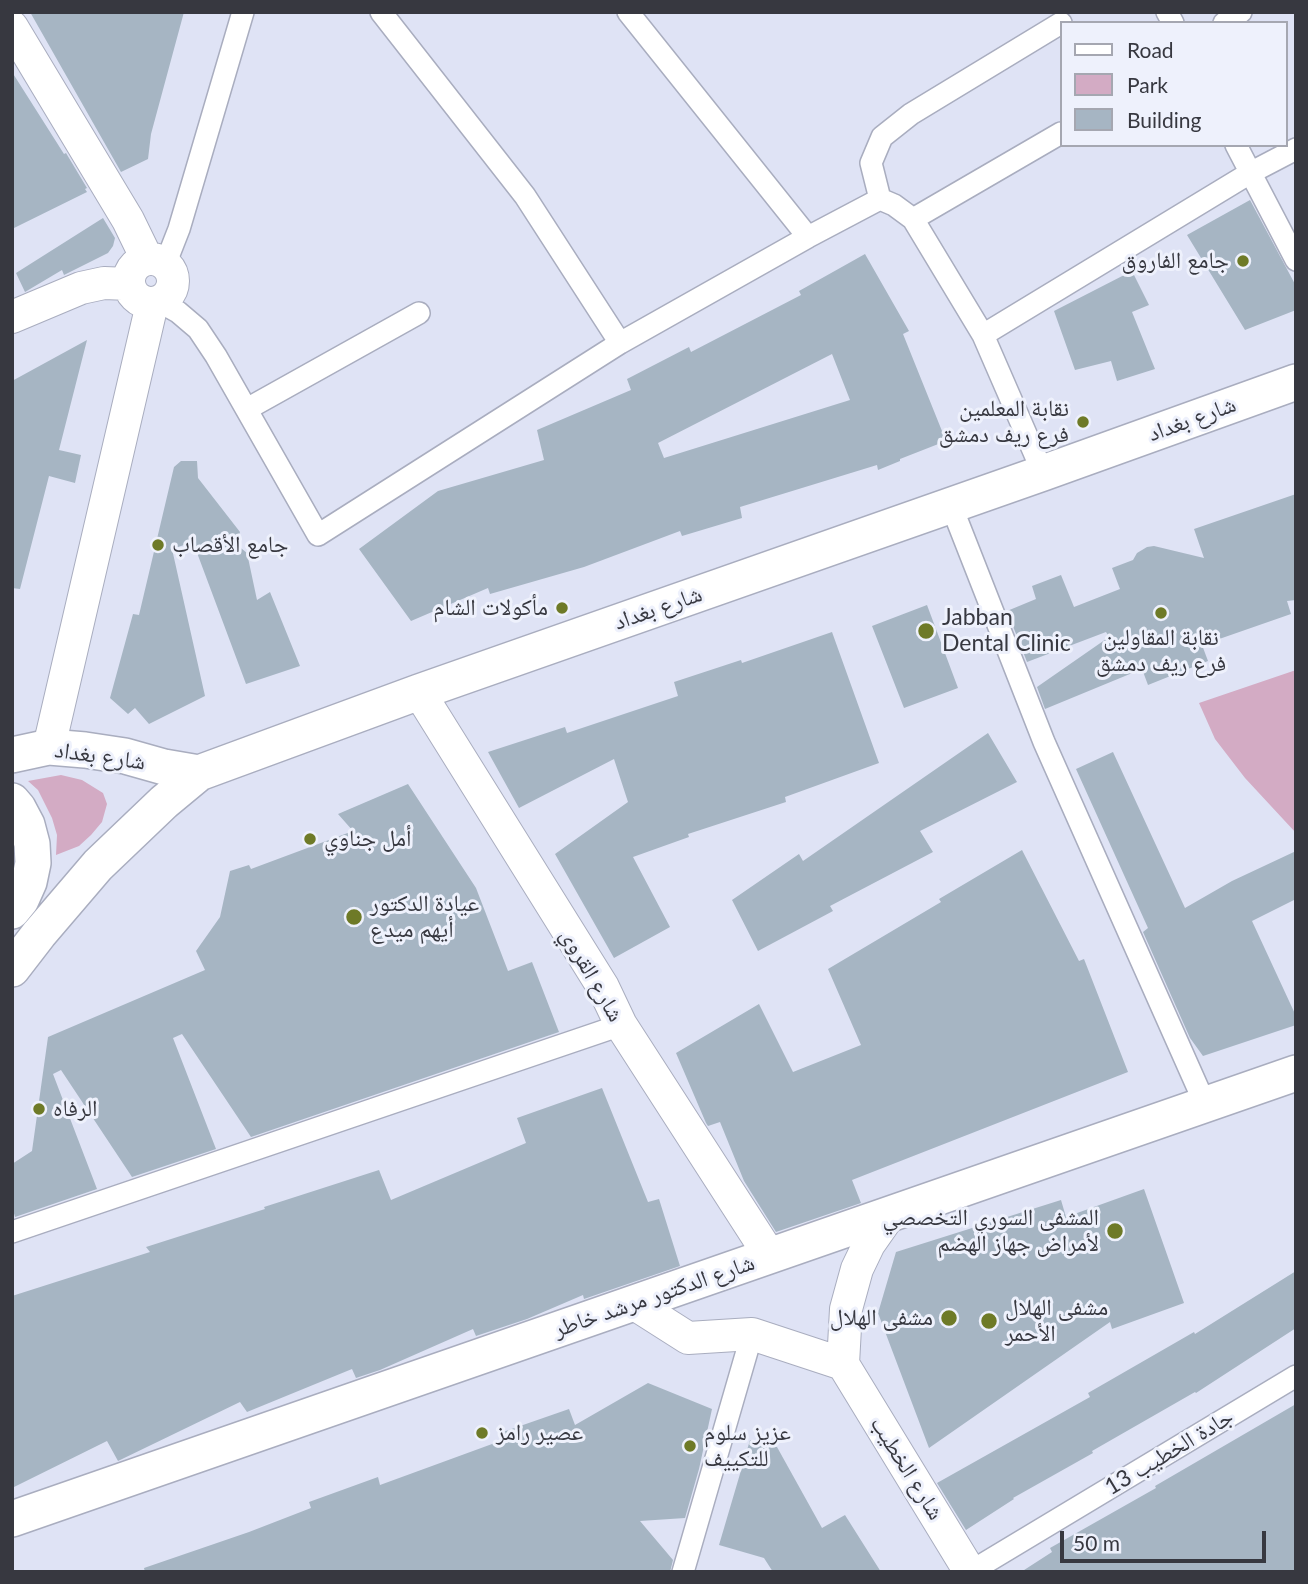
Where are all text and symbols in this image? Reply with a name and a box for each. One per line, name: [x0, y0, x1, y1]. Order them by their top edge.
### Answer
legend: [1060, 21, 1287, 147]
text: Road: [1127, 37, 1174, 62]
text: Park: [1127, 72, 1168, 97]
text: Building: [1127, 107, 1202, 132]
place label: جامع الفاروق: [1122, 247, 1229, 275]
marker: جامع الفاروق: [1235, 253, 1251, 269]
street label: شارع بغداد: [1144, 390, 1240, 448]
place label: نقابة المعلمين فرع ريف دمشق: [939, 395, 1069, 449]
marker: نقابة المعلمين فرع ريف دمشق: [1075, 414, 1091, 430]
place label: جامع الأقصاب: [172, 531, 288, 559]
marker: جامع الأقصاب: [150, 537, 166, 553]
street label: شارع بغداد: [610, 580, 706, 636]
place label: مأكولات الشام: [433, 594, 548, 622]
marker: مأكولات الشام: [554, 600, 570, 616]
place label: Jabban Dental Clinic: [942, 604, 1071, 658]
marker: نقابة المقاولين فرع ريف دمشق: [1153, 605, 1169, 621]
marker: Jabban Dental Clinic: [916, 621, 936, 641]
place label: نقابة المقاولين فرع ريف دمشق: [1096, 624, 1226, 678]
street label: شارع بغداد: [53, 736, 147, 776]
place label: أمل جناوي: [324, 825, 412, 853]
marker: أمل جناوي: [302, 831, 318, 847]
place label: عيادة الدكتور أيهم ميدع: [370, 890, 479, 944]
marker: عيادة الدكتور أيهم ميدع: [344, 907, 364, 927]
street label: شارع القروي: [554, 923, 630, 1027]
place label: الرفاه: [53, 1095, 98, 1123]
marker: الرفاه: [31, 1101, 47, 1117]
place label: المشفى السوري التخصصي لأمراض جهاز الهضم: [882, 1204, 1099, 1258]
marker: المشفى السوري التخصصي لأمراض جهاز الهضم: [1105, 1221, 1125, 1241]
street label: شارع الدكتور مرشد خاطر: [550, 1249, 758, 1343]
place label: مشفى الهلال الأحمر: [1005, 1294, 1108, 1348]
place label: مشفى الهلال: [830, 1304, 933, 1332]
marker: مشفى الهلال: [939, 1308, 959, 1328]
marker: مشفى الهلال الأحمر: [979, 1311, 999, 1331]
street label: جادة الخطيب 13: [1100, 1403, 1238, 1501]
street label: شارع الخطيب: [864, 1411, 950, 1525]
place label: عصير رامز: [496, 1419, 583, 1447]
place label: عزيز سلوم للتكييف: [704, 1419, 791, 1473]
marker: عصير رامز: [474, 1425, 490, 1441]
marker: عزيز سلوم للتكييف: [682, 1438, 698, 1454]
scale bar: [1063, 1518, 1270, 1562]
text: 50 m: [1073, 1530, 1120, 1555]

